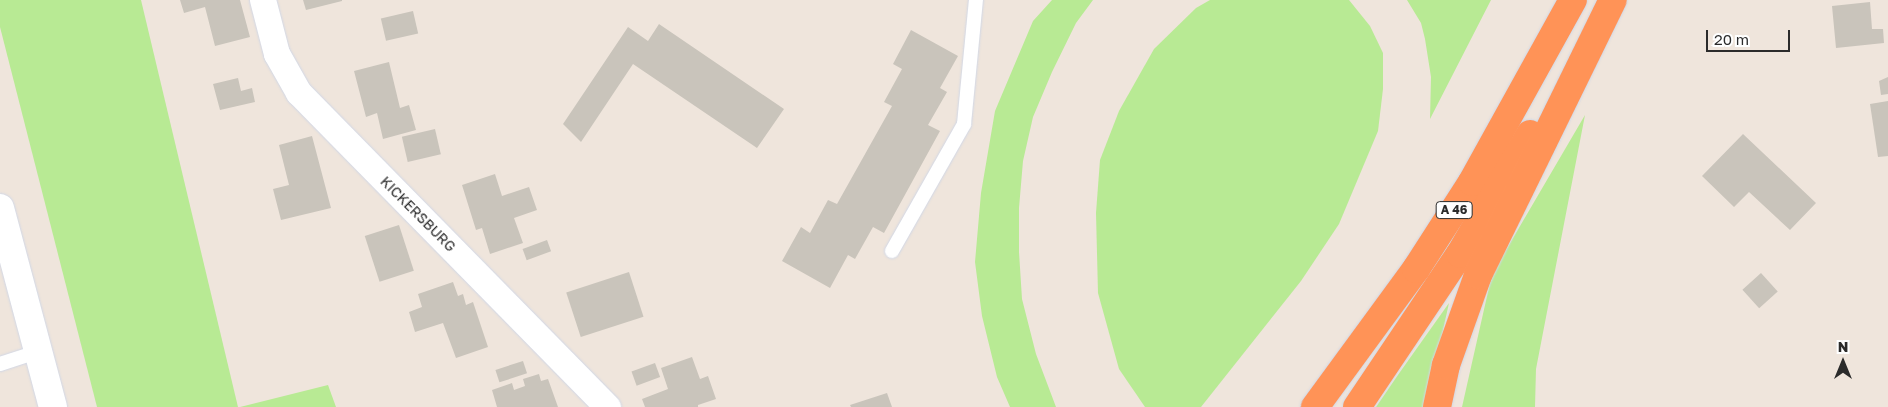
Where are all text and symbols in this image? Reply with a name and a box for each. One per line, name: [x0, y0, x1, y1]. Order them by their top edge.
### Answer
scale bar: [1708, 20, 1792, 52]
text: 20 m: [1714, 30, 1749, 48]
street label: KICKERSBURG: [377, 173, 459, 255]
road number: A 46: [1435, 200, 1473, 220]
north arrow: [1818, 337, 1868, 387]
text: N: [1838, 338, 1848, 355]

